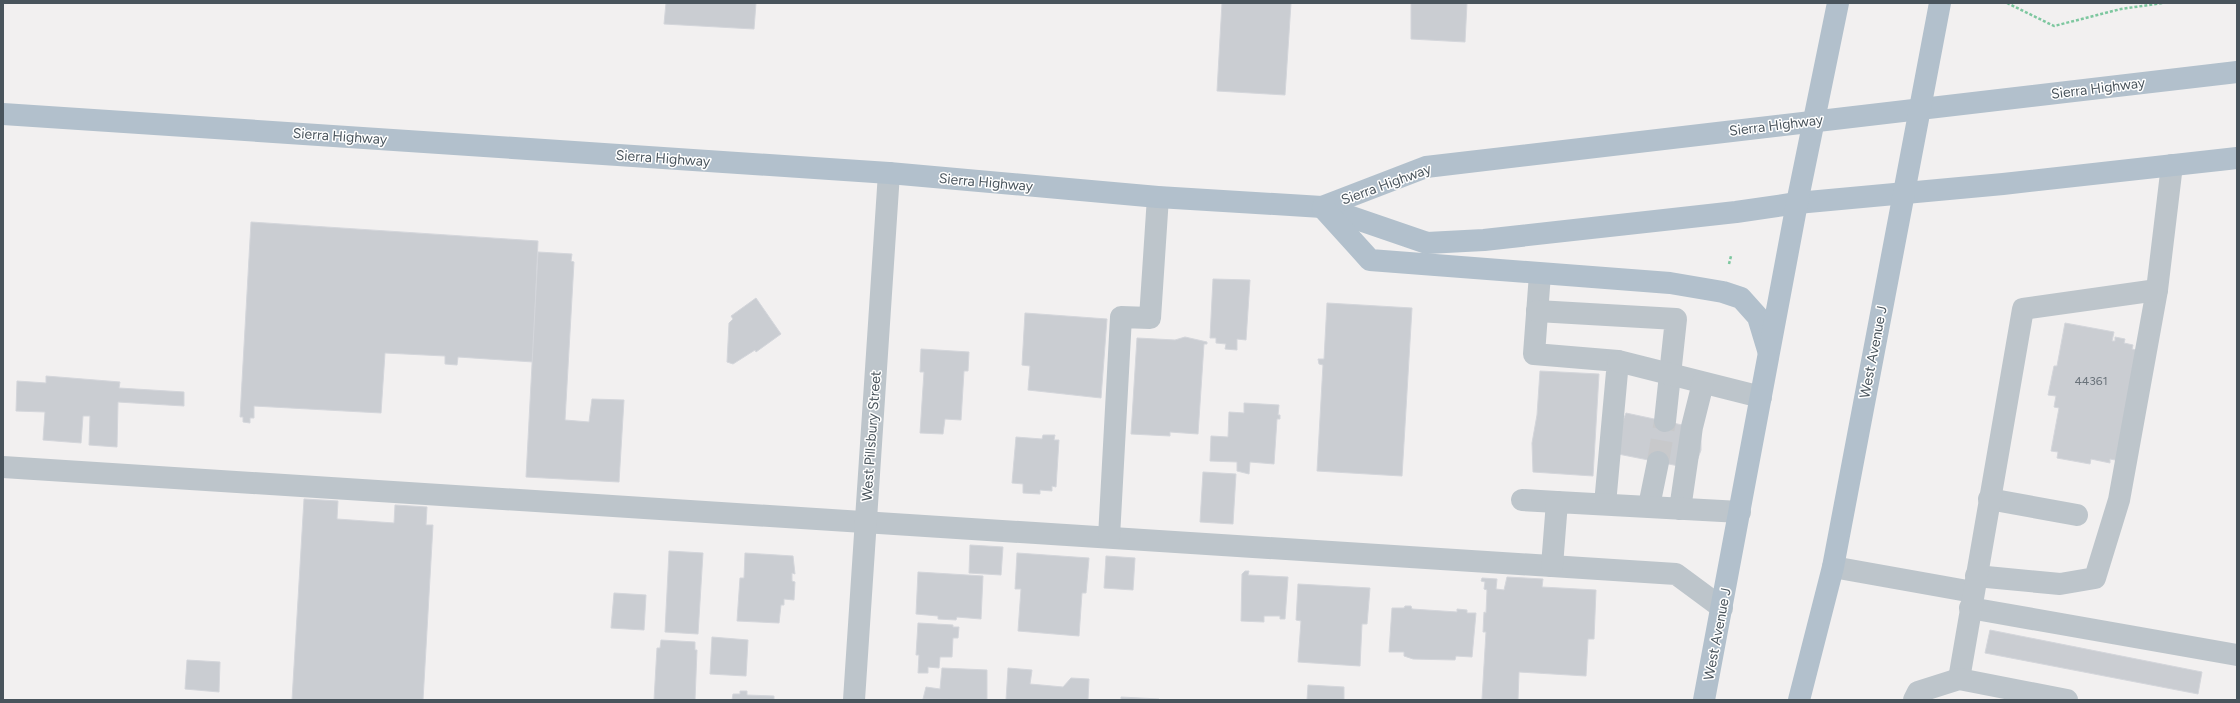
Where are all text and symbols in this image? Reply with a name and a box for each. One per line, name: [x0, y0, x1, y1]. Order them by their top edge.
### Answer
street label: Sierra Highway: [2050, 74, 2147, 103]
street label: Sierra Highway: [1728, 111, 1825, 140]
street label: Sierra Highway: [292, 125, 388, 148]
street label: Sierra Highway: [615, 147, 711, 170]
street label: Sierra Highway: [1339, 160, 1434, 209]
street label: Sierra Highway: [938, 170, 1034, 195]
street label: West Avenue J: [1856, 304, 1891, 400]
street label: West Pillsbury Street: [858, 370, 885, 502]
house number: 44361: [2074, 374, 2108, 388]
street label: West Avenue J: [1700, 586, 1735, 682]

